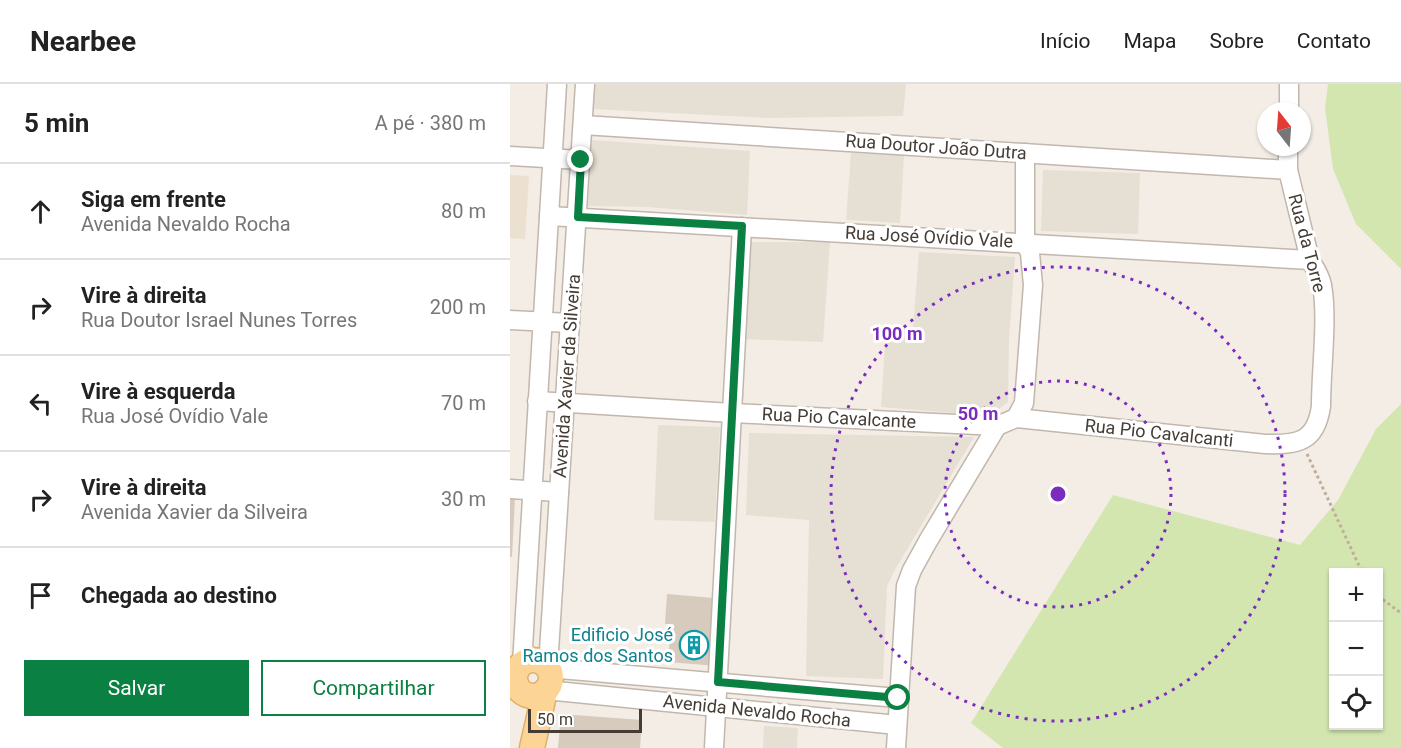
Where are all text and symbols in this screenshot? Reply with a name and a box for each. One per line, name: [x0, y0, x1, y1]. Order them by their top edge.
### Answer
text: Nearbee: [30, 25, 136, 58]
text: Início: [1040, 29, 1091, 53]
text: Mapa: [1124, 29, 1177, 53]
text: Sobre: [1210, 29, 1264, 53]
text: Contato: [1297, 29, 1371, 53]
north arrow: [1257, 102, 1311, 156]
text: 5 min: [24, 108, 89, 138]
text: A pé · 380 m: [375, 111, 486, 135]
street label: Rua Doutor João Dutra: [845, 130, 1027, 163]
route end: [567, 146, 593, 172]
text: Siga em frente: [81, 187, 226, 212]
street label: Rua da Torre: [1284, 191, 1331, 294]
icon: ahead: [24, 195, 57, 228]
text: 80 m: [441, 199, 486, 223]
text: Avenida Nevaldo Rocha: [81, 212, 291, 236]
street label: Rua José Ovídio Vale: [844, 222, 1014, 251]
street label: Avenida Xavier da Silveira: [549, 273, 584, 479]
text: Vire à direita: [81, 283, 207, 308]
icon: right: [24, 291, 57, 324]
text: 200 m: [430, 295, 486, 319]
text: Rua Doutor Israel Nunes Torres: [81, 308, 357, 332]
text: 100 m: [871, 323, 923, 344]
text: Vire à esquerda: [81, 379, 235, 404]
icon: left: [24, 387, 57, 420]
text: 70 m: [441, 391, 486, 415]
street label: Rua Pio Cavalcante: [761, 403, 917, 432]
text: 50 m: [958, 403, 998, 424]
text: Rua José Ovídio Vale: [81, 404, 268, 428]
street label: Rua Pio Cavalcanti: [1084, 414, 1234, 451]
text: Vire à direita: [81, 475, 207, 500]
icon: right: [24, 483, 57, 516]
centre of rings: [1048, 484, 1068, 504]
text: 30 m: [441, 487, 486, 511]
text: Avenida Xavier da Silveira: [81, 500, 308, 524]
map controls: [1329, 568, 1383, 730]
button: +: [1329, 568, 1383, 622]
icon: arrive: [24, 579, 57, 612]
text: Chegada ao destino: [81, 583, 277, 608]
button: −: [1329, 622, 1383, 676]
place label: Edificio José Ramos dos Santos: [522, 624, 673, 666]
building icon: Edificio José Ramos dos Santos: [678, 629, 710, 661]
button: Salvar: [24, 660, 249, 716]
button: Compartilhar: [261, 660, 486, 716]
button: locate: [1329, 676, 1383, 730]
route start: [884, 684, 910, 710]
street label: Avenida Nevaldo Rocha: [662, 690, 852, 731]
scale bar: [528, 706, 642, 734]
text: 50 m: [537, 710, 573, 729]

